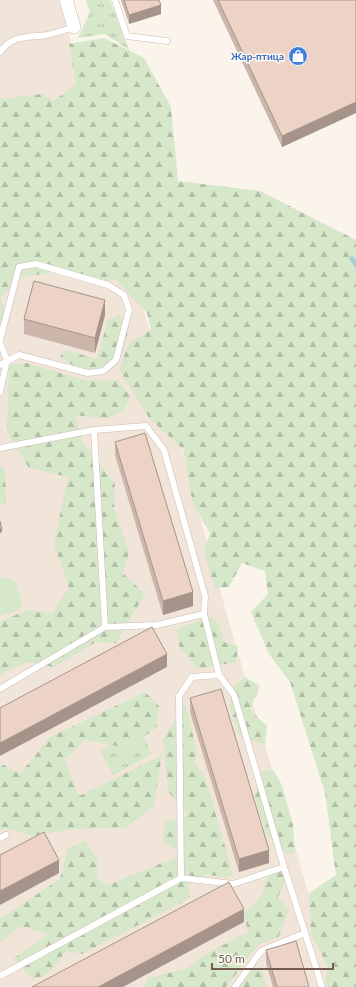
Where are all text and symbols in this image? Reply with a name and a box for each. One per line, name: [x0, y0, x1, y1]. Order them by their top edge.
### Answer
shop icon: Жар-птица: [287, 45, 309, 67]
place label: Жар-птица: [231, 50, 284, 62]
scale bar: [212, 945, 333, 971]
text: 50 m: [218, 951, 245, 966]

